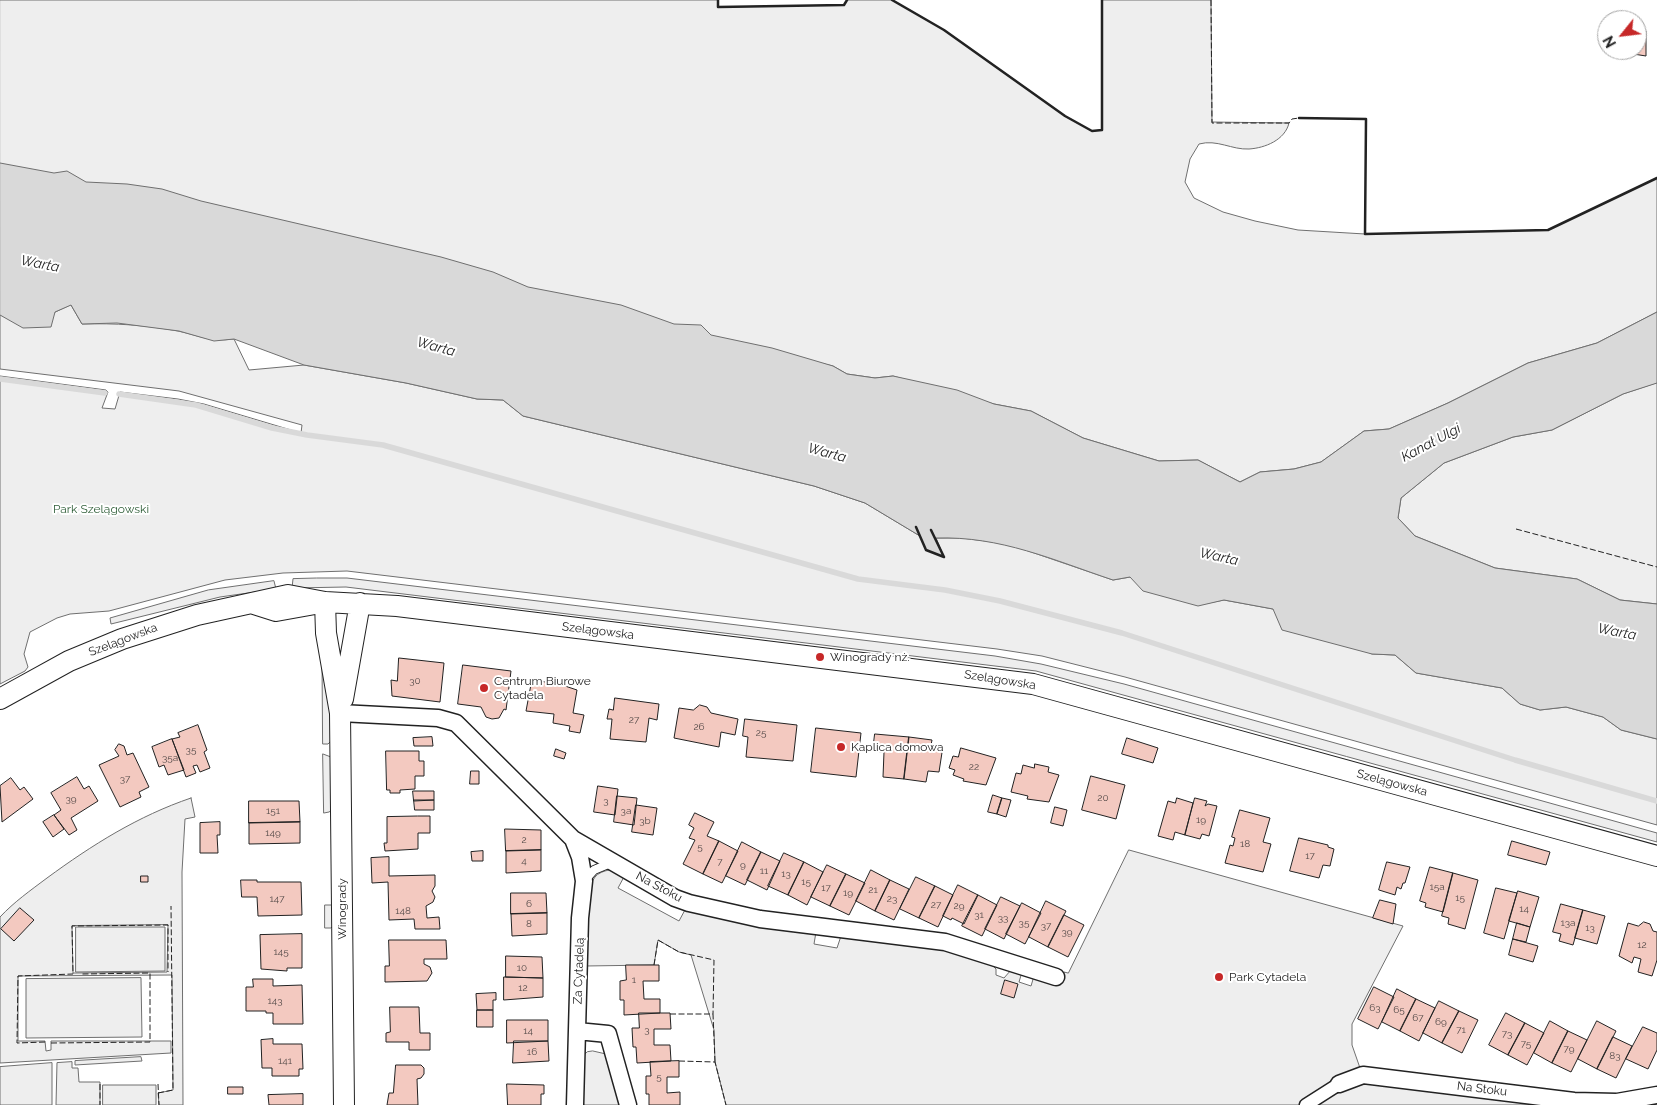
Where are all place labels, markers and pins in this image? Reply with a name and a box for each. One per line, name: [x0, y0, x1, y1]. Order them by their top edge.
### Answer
place label: Winogrady nż.: [830, 650, 910, 664]
marker: Winogrady nż.: [814, 651, 826, 663]
place label: Centrum Biurowe Cytadela: [494, 674, 591, 702]
marker: Centrum Biurowe Cytadela: [478, 682, 490, 694]
place label: Kaplica domowa: [851, 740, 943, 754]
marker: Kaplica domowa: [835, 741, 847, 753]
place label: Park Cytadela: [1229, 970, 1306, 984]
marker: Park Cytadela: [1213, 971, 1225, 983]

